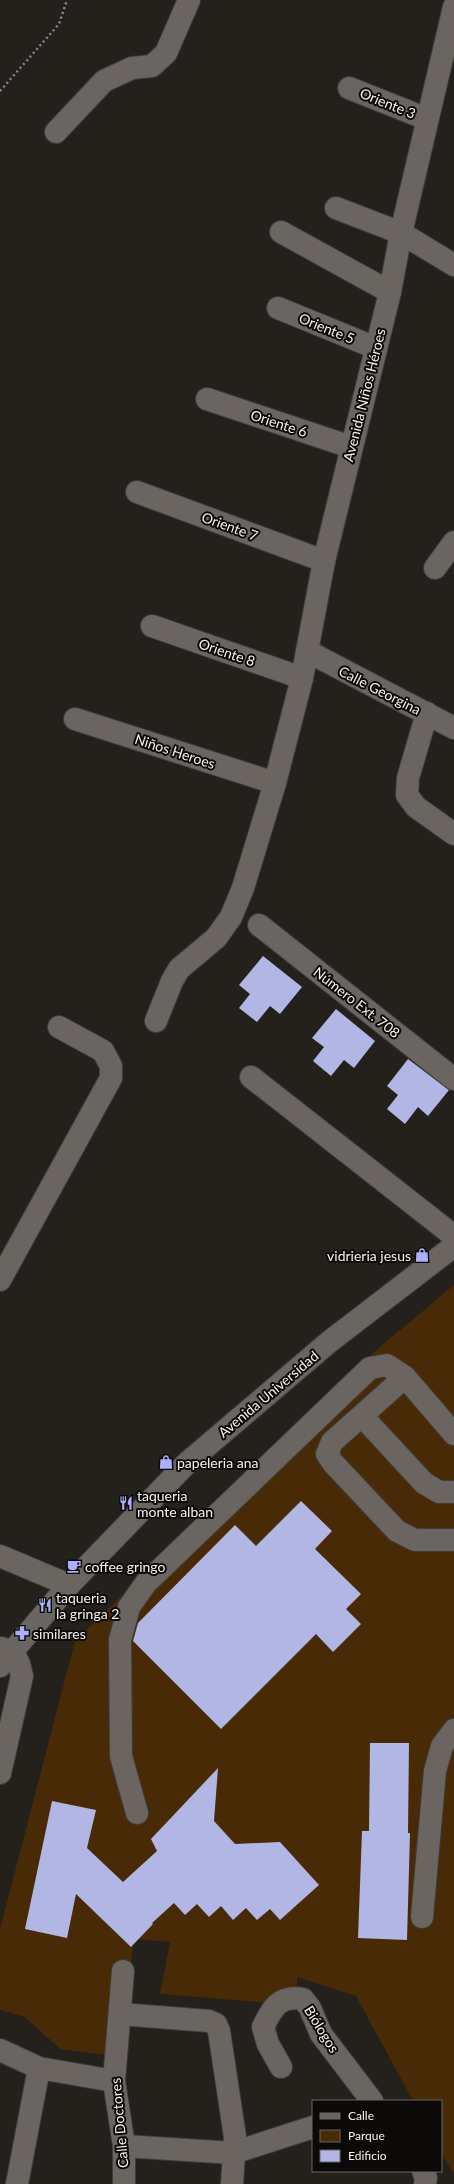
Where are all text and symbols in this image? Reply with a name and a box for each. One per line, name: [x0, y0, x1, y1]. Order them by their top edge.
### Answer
street label: Oriente 3: [358, 84, 418, 122]
street label: Oriente 5: [297, 309, 357, 347]
street label: Avenida Niños Héroes: [339, 327, 389, 463]
street label: Oriente 6: [248, 406, 310, 440]
street label: Oriente 7: [200, 508, 260, 544]
street label: Oriente 8: [196, 634, 258, 670]
street label: Calle Georgina: [336, 662, 424, 718]
street label: Niños Heroes: [133, 730, 217, 772]
street label: Número Ext. 708: [310, 963, 404, 1041]
place label: vidrieria jesus: [327, 1247, 411, 1264]
shop icon: vidrieria jesus: [414, 1247, 430, 1263]
street label: Avenida Universidad: [214, 1347, 322, 1441]
shop icon: papeleria ana: [158, 1454, 174, 1470]
place label: papeleria ana: [177, 1454, 259, 1471]
place label: taqueria monte alban: [137, 1487, 213, 1520]
restaurant icon: taqueria monte alban: [118, 1495, 134, 1511]
cafe icon: coffee gringo: [66, 1558, 82, 1574]
place label: coffee gringo: [85, 1558, 166, 1575]
place label: taqueria la gringa 2: [56, 1589, 119, 1622]
restaurant icon: taqueria la gringa 2: [37, 1597, 53, 1613]
pharmacy icon: similares: [14, 1625, 30, 1641]
place label: similares: [33, 1625, 86, 1642]
street label: Biólogos: [301, 2002, 343, 2056]
street label: Calle Doctores: [107, 2077, 131, 2169]
legend: [312, 2100, 442, 2172]
text: Calle: [348, 2108, 374, 2123]
text: Parque: [348, 2128, 385, 2143]
text: Edificio: [348, 2148, 387, 2163]

